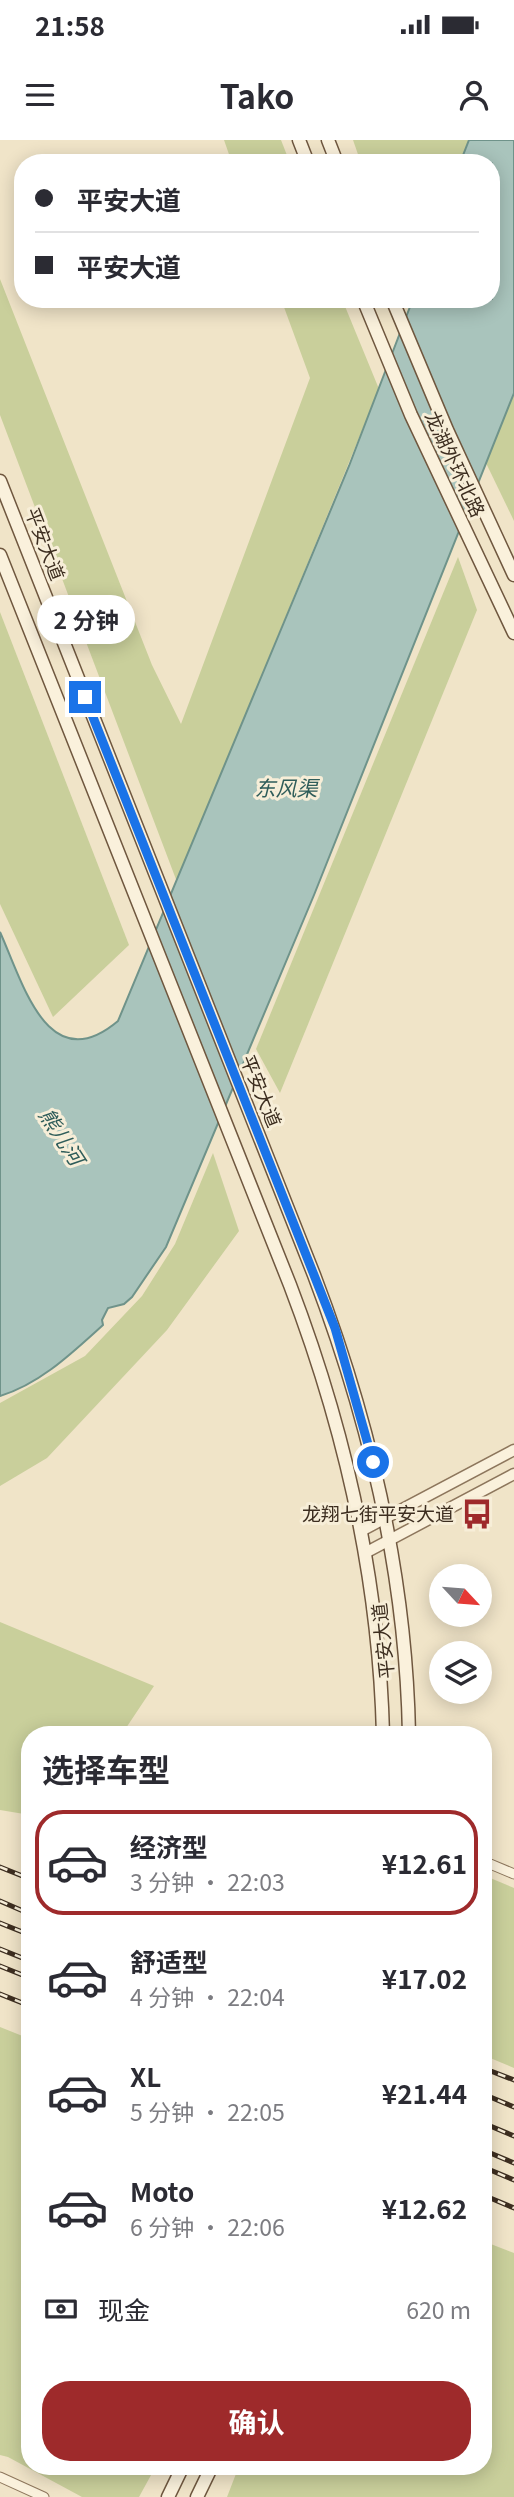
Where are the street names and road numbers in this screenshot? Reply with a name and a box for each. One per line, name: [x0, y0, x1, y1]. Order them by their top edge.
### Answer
street label: 龙湖外环北路: [420, 406, 493, 521]
street label: 平安大道: [20, 503, 73, 584]
street label: 平安大道: [236, 1050, 289, 1131]
street label: 平安大道: [364, 1602, 399, 1680]

